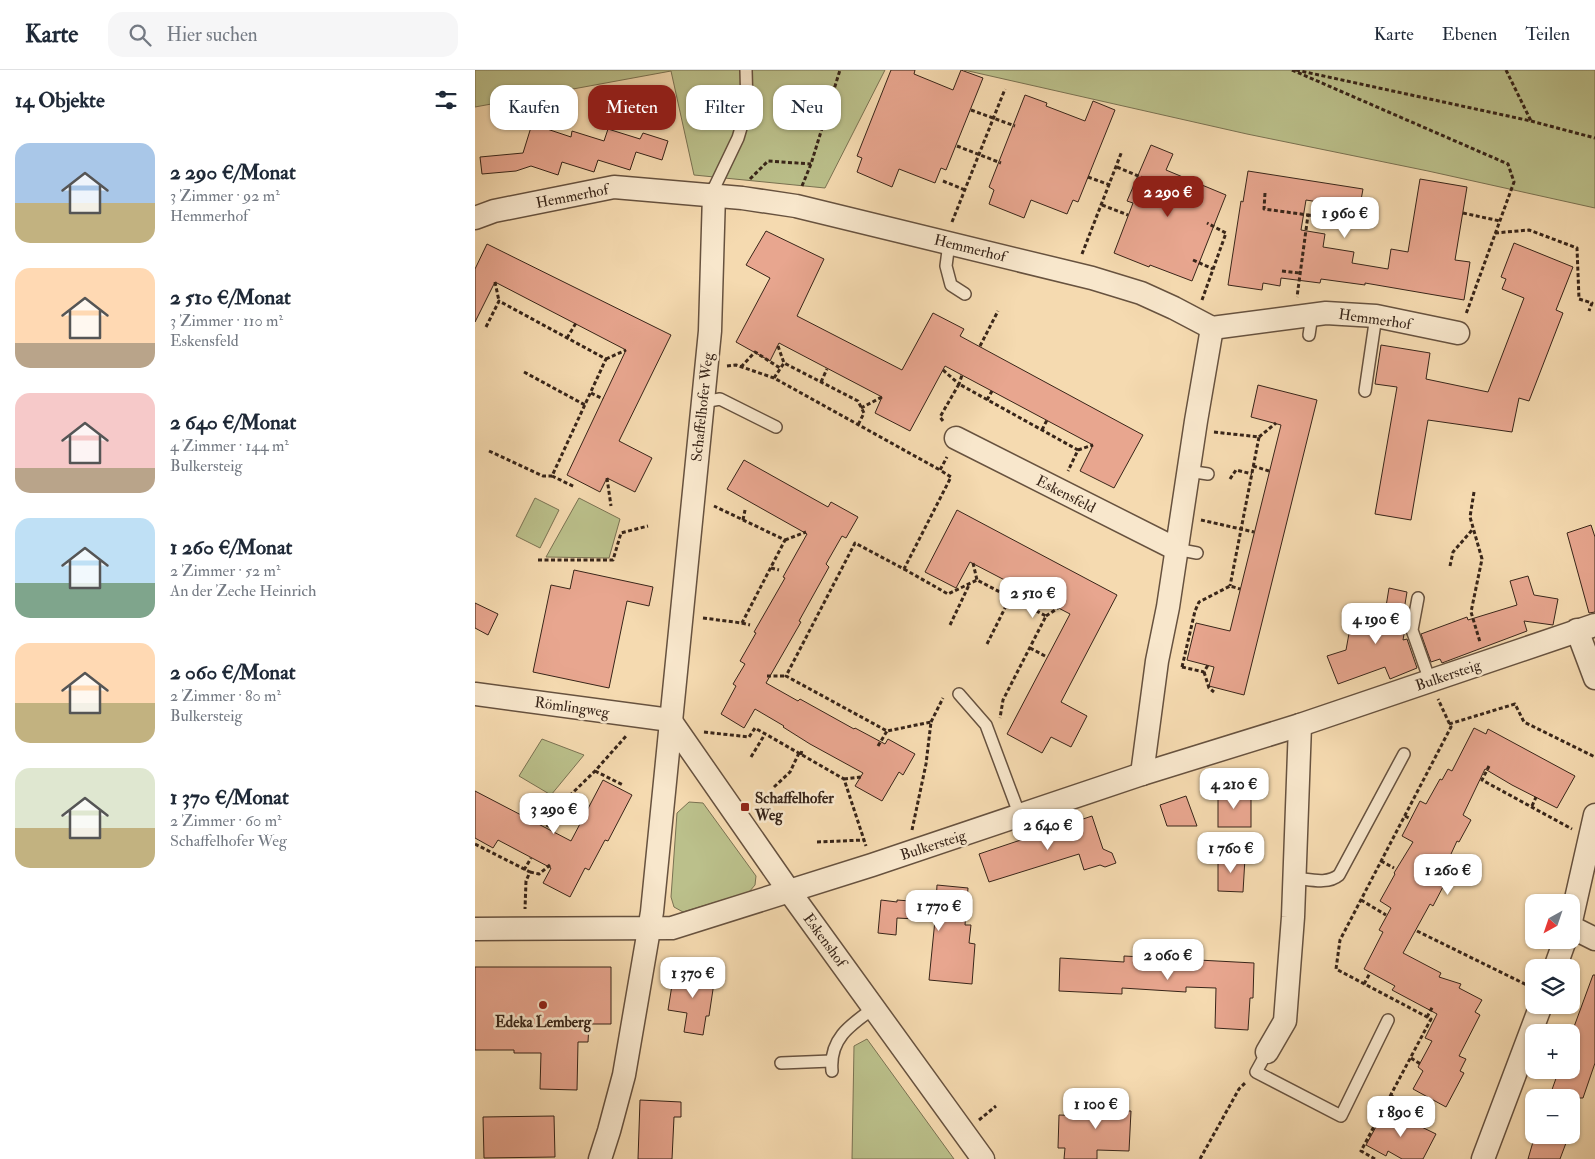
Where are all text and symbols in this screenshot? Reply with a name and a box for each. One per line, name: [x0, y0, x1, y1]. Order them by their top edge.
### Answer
search box: [108, 12, 458, 57]
text: Karte: [25, 19, 78, 50]
icon: search: [126, 21, 154, 49]
text: Hier suchen: [166, 23, 258, 47]
text: Karte: [1374, 23, 1414, 46]
text: Ebenen: [1442, 23, 1497, 46]
text: Teilen: [1525, 23, 1570, 46]
chip: Kaufen: [490, 85, 578, 130]
chip: Mieten: [588, 85, 676, 130]
chip: Filter: [686, 85, 763, 130]
chip: Neu: [773, 85, 841, 130]
icon: filters: [432, 86, 460, 114]
text: 14 Objekte: [15, 87, 105, 114]
text: 2 290 €/Monat: [170, 159, 296, 186]
icon: home: [55, 163, 115, 223]
pin: 2 290 €: [1122, 176, 1214, 218]
street label: Hemmerhof: [534, 180, 612, 213]
text: 2 290 €: [1144, 182, 1192, 202]
text: 3 Zimmer · 92 m²: [170, 186, 280, 206]
pin: 1 960 €: [1299, 196, 1391, 239]
text: 1 960 €: [1322, 203, 1368, 223]
text: Hemmerhof: [170, 206, 248, 226]
street label: Hemmerhof: [932, 230, 1010, 267]
text: 2 510 €/Monat: [170, 284, 291, 311]
icon: home: [55, 288, 115, 348]
street label: Hemmerhof: [1337, 305, 1415, 334]
text: 3 Zimmer · 110 m²: [170, 311, 283, 331]
text: Eskensfeld: [170, 331, 239, 351]
street label: Schaffelhofer Weg: [687, 351, 718, 463]
text: 2 640 €/Monat: [170, 409, 296, 436]
icon: home: [55, 413, 115, 473]
text: 4 Zimmer · 144 m²: [170, 436, 289, 456]
text: Bulkersteig: [170, 456, 242, 476]
street label: Eskensfeld: [1033, 471, 1099, 518]
text: 1 260 €/Monat: [170, 534, 292, 561]
icon: home: [55, 538, 115, 598]
text: 2 Zimmer · 52 m²: [170, 561, 280, 581]
pin: 2 510 €: [987, 576, 1079, 619]
text: An der Zeche Heinrich: [170, 581, 316, 601]
text: 2 510 €: [1010, 583, 1056, 603]
pin: 4 190 €: [1330, 602, 1422, 645]
text: 4 190 €: [1353, 609, 1399, 629]
street label: Bulkersteig: [1413, 655, 1484, 696]
text: 2 060 €/Monat: [170, 659, 296, 686]
icon: home: [55, 663, 115, 723]
text: 2 Zimmer · 80 m²: [170, 686, 281, 706]
street label: Römlingweg: [533, 693, 611, 722]
text: Bulkersteig: [170, 706, 242, 726]
pin: 4 210 €: [1188, 768, 1280, 810]
text: 4 210 €: [1211, 774, 1257, 794]
text: 1 370 €/Monat: [170, 784, 289, 811]
icon: home: [55, 788, 115, 848]
place label: Schaffelhofer Weg: [754, 789, 834, 826]
pin: 3 290 €: [508, 792, 600, 835]
text: 3 290 €: [531, 799, 577, 819]
marker: Schaffelhofer Weg: [739, 801, 751, 813]
pin: 2 640 €: [1002, 808, 1094, 851]
text: 2 Zimmer · 60 m²: [170, 811, 282, 831]
text: 2 640 €: [1023, 815, 1073, 835]
street label: Bulkersteig: [898, 826, 969, 865]
text: Schaffelhofer Weg: [170, 831, 287, 851]
pin: 1 760 €: [1185, 832, 1277, 874]
text: 1 760 €: [1208, 838, 1254, 858]
pin: 1 260 €: [1402, 854, 1494, 896]
text: 1 260 €: [1425, 860, 1471, 880]
pin: 1 770 €: [893, 890, 985, 932]
north arrow: [1525, 894, 1580, 949]
map controls: [1525, 894, 1580, 1144]
text: 1 770 €: [917, 896, 961, 916]
street label: Eskenshof: [799, 910, 852, 973]
pin: 2 060 €: [1122, 938, 1214, 981]
text: 2 060 €: [1144, 945, 1192, 965]
pin: 1 370 €: [647, 956, 739, 999]
button: layers: [1525, 959, 1580, 1014]
text: 1 370 €: [671, 963, 715, 983]
marker: Edeka Lemberg: [537, 999, 549, 1011]
place label: Edeka Lemberg: [495, 1013, 592, 1033]
button: +: [1525, 1024, 1580, 1079]
pin: 1 100 €: [1050, 1088, 1142, 1130]
button: −: [1525, 1089, 1580, 1144]
text: 1 100 €: [1074, 1094, 1118, 1114]
pin: 1 890 €: [1355, 1096, 1447, 1138]
text: 1 890 €: [1378, 1102, 1424, 1122]

